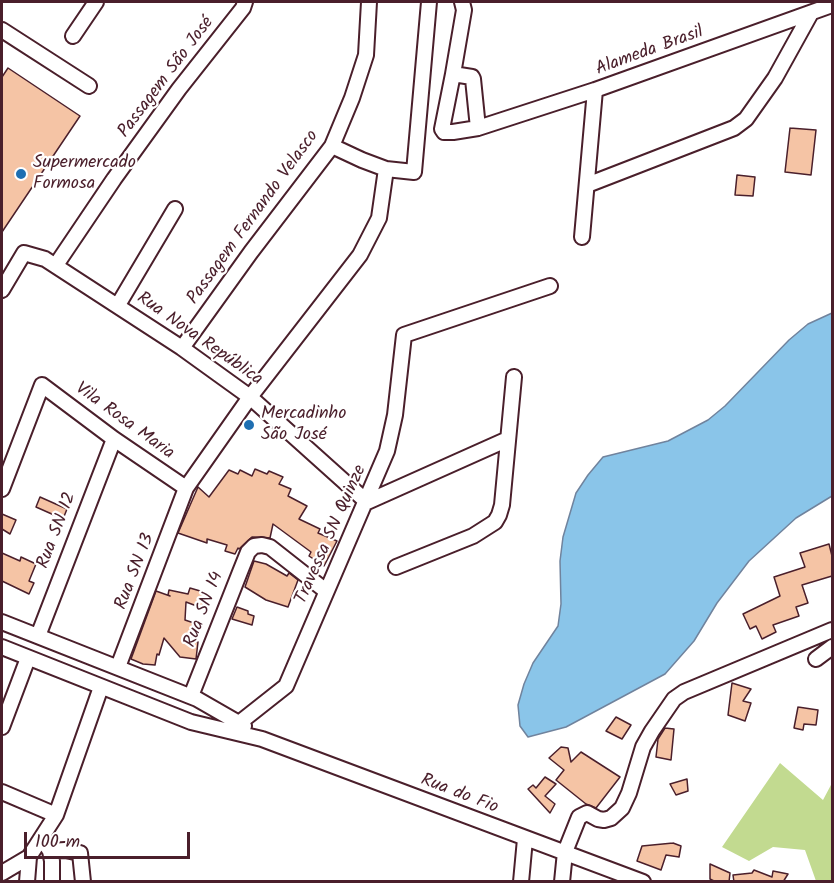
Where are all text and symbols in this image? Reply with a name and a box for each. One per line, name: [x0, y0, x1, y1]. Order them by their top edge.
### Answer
street label: Passagem São José: [115, 13, 219, 143]
street label: Alameda Brasil: [593, 23, 707, 81]
street label: Passagem Fernando Velasco: [184, 127, 324, 309]
place label: Supermercado Formosa: [33, 153, 136, 195]
marker: Supermercado Formosa: [14, 167, 28, 181]
street label: Rua Nova República: [132, 288, 266, 392]
street label: Vila Rosa Maria: [70, 379, 178, 465]
place label: Mercadinho São José: [261, 404, 346, 446]
marker: Mercadinho São José: [242, 418, 256, 432]
street label: Travessa SN Quinze: [292, 462, 372, 608]
street label: Rua SN 12: [34, 490, 82, 572]
street label: Rua SN 13: [112, 531, 160, 613]
street label: Rua SN 14: [181, 569, 229, 651]
street label: Rua do Fio: [417, 770, 501, 820]
scale bar: [27, 820, 194, 858]
text: 100 m: [35, 828, 80, 857]

